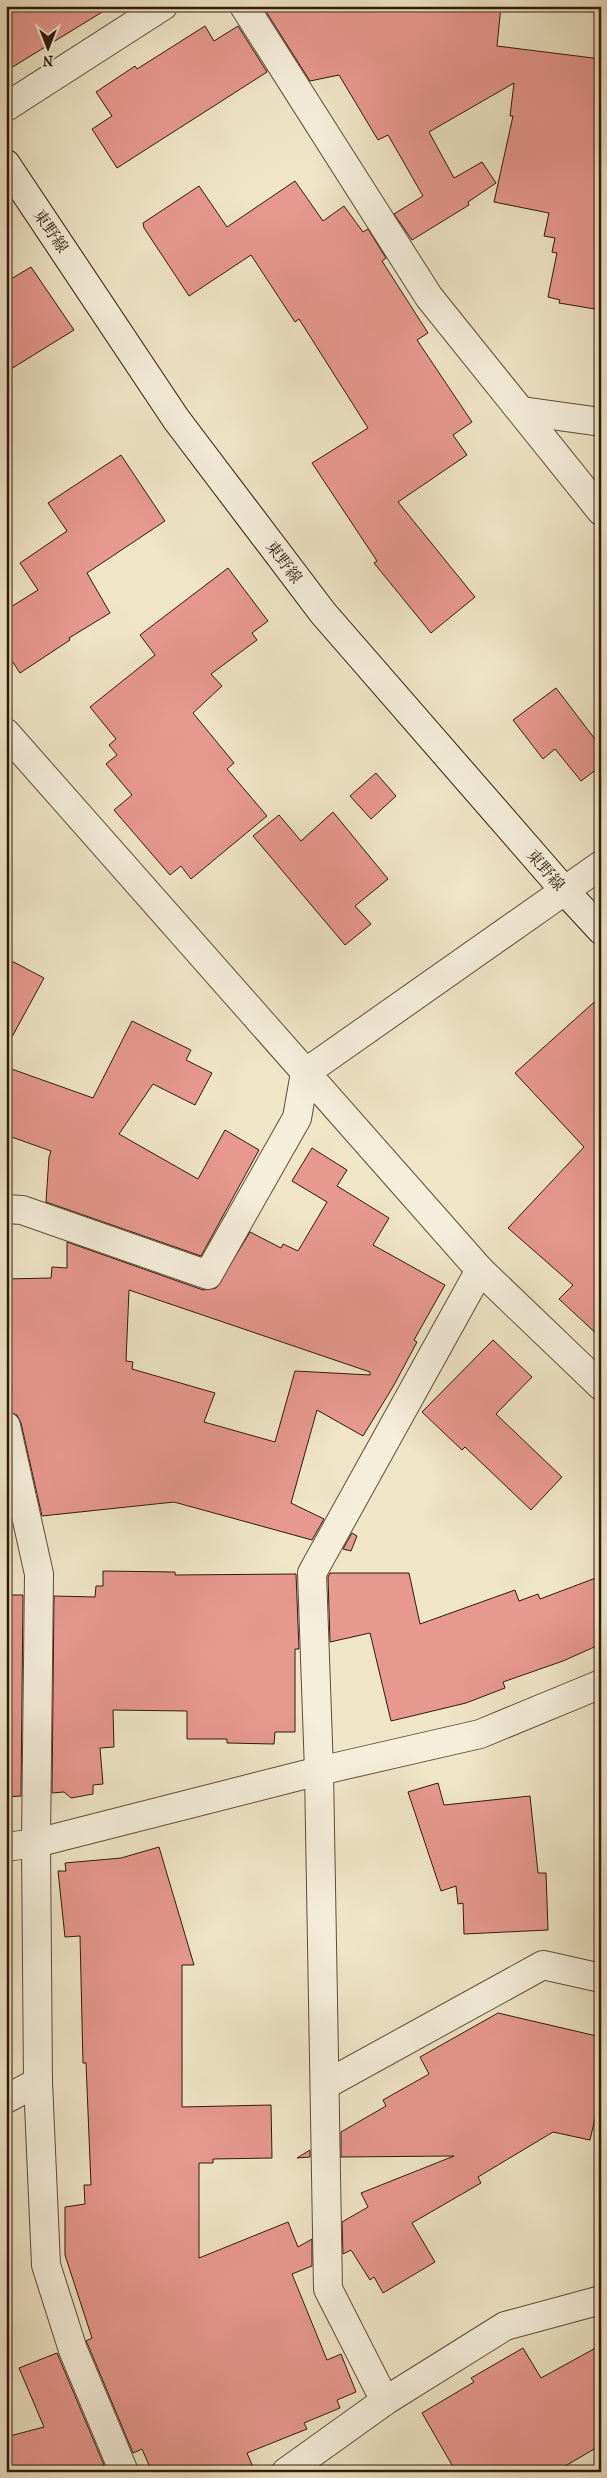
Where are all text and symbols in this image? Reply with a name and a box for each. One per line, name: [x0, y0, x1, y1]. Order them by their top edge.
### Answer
north arrow: [22, 22, 72, 72]
text: N: [42, 52, 53, 69]
street label: 東野線: [30, 206, 72, 256]
street label: 東野線: [262, 537, 306, 587]
street label: 東野線: [523, 846, 569, 894]

